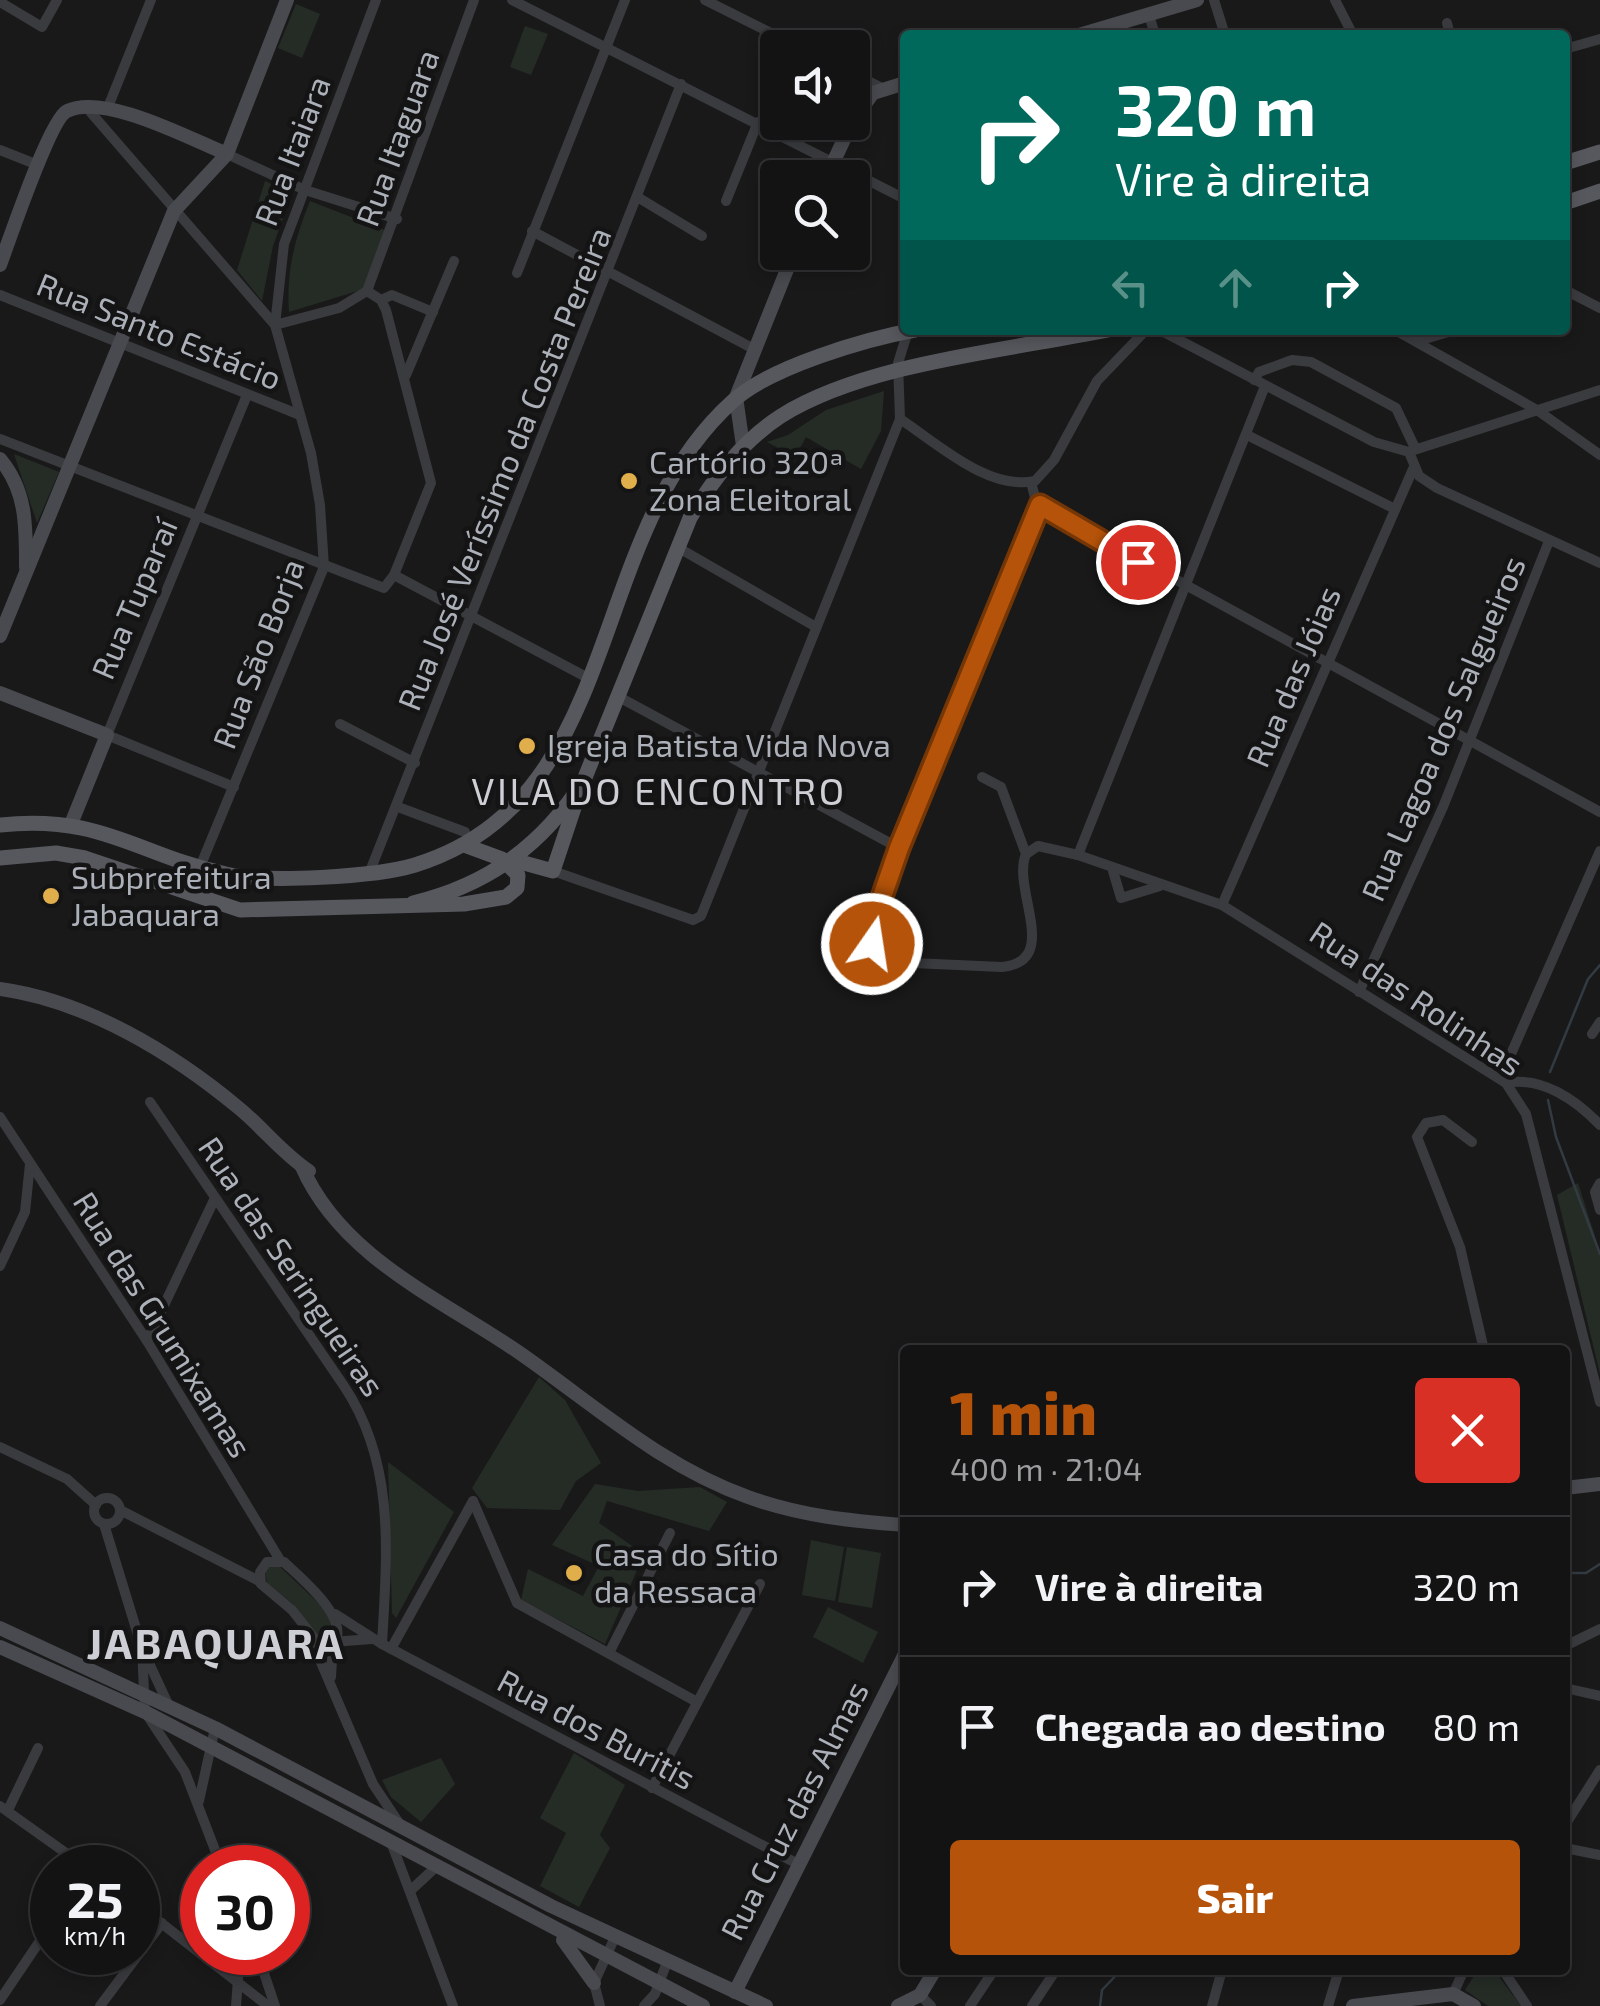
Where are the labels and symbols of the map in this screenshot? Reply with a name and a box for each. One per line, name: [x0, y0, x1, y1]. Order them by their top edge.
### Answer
street label: Rua Itaguara: [347, 44, 446, 231]
street label: Rua Itaiara: [245, 70, 337, 230]
street label: Rua José Veríssimo da Costa Pereira: [389, 221, 618, 715]
street label: Rua Santo Estácio: [32, 264, 287, 396]
place label: Cartório 320ª Zona Eleitoral: [649, 442, 852, 517]
marker: Cartório 320ª Zona Eleitoral: [618, 470, 640, 492]
street label: Rua Tuparaí: [82, 511, 184, 684]
pin: [1096, 520, 1181, 605]
street label: Rua Lagoa dos Salgueiros: [1352, 550, 1532, 906]
street label: Rua São Borja: [204, 553, 312, 754]
street label: Rua das Jóias: [1237, 580, 1347, 772]
place label: Igreja Batista Vida Nova: [547, 725, 891, 764]
marker: Igreja Batista Vida Nova: [516, 735, 538, 757]
district label: VILA DO ENCONTRO: [471, 767, 847, 813]
place label: Subprefeitura Jabaquara: [71, 857, 271, 932]
marker: Subprefeitura Jabaquara: [40, 885, 62, 907]
position arrow: [820, 892, 924, 996]
street label: Rua das Rolinhas: [1304, 912, 1531, 1083]
street label: Rua das Seringueiras: [192, 1129, 394, 1403]
street label: Rua das Grumixamas: [67, 1184, 261, 1464]
place label: Casa do Sítio da Ressaca: [594, 1534, 779, 1609]
marker: Casa do Sítio da Ressaca: [563, 1562, 585, 1584]
district label: JABAQUARA: [86, 1617, 346, 1669]
street label: Rua dos Buritis: [492, 1660, 702, 1796]
street label: Rua Cruz das Almas: [712, 1674, 875, 1946]
speed limit sign: 30: [180, 1845, 310, 1975]

